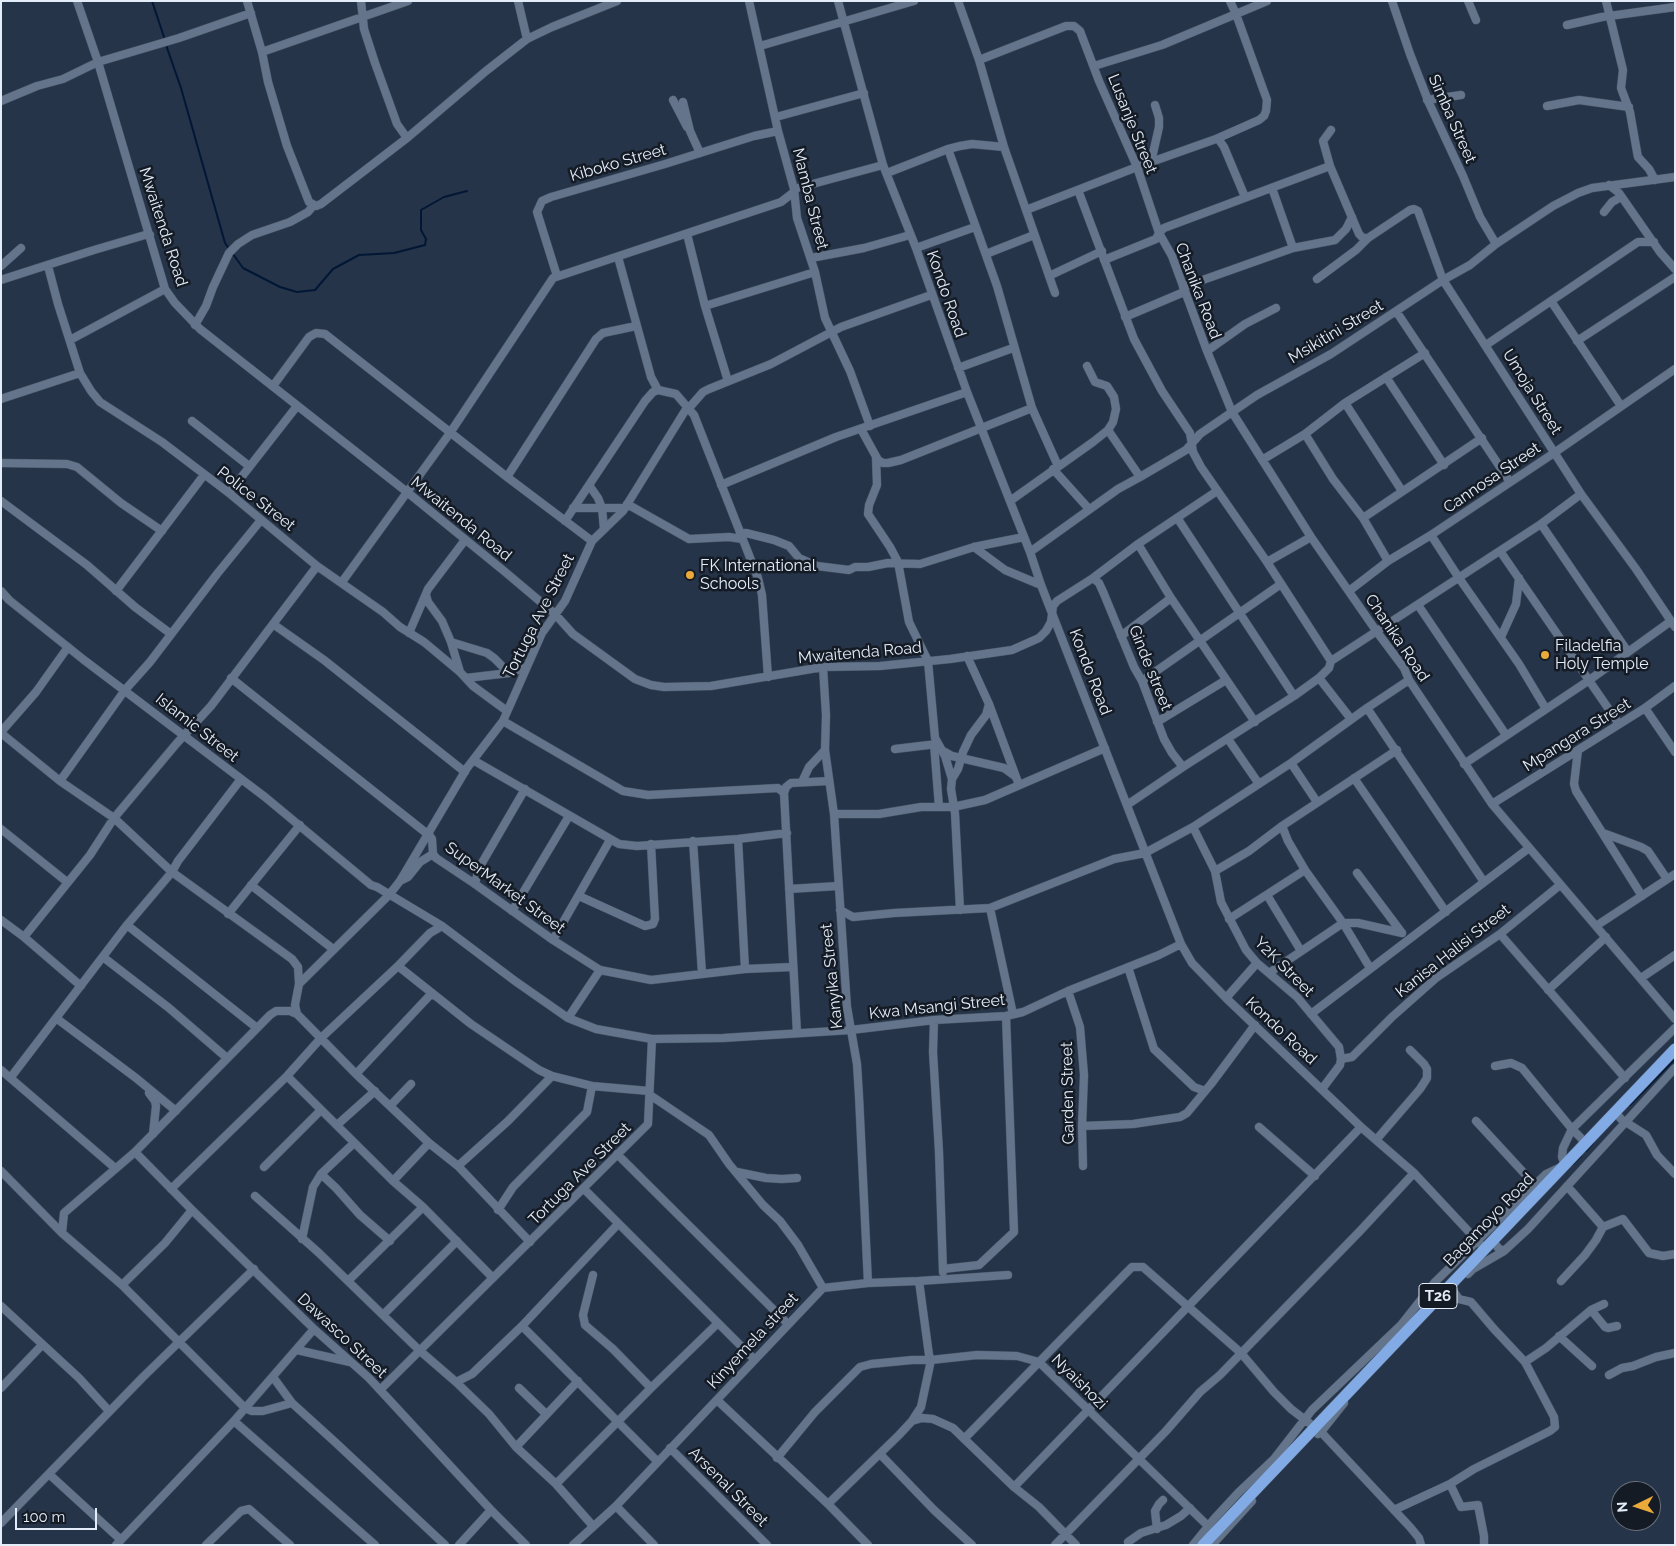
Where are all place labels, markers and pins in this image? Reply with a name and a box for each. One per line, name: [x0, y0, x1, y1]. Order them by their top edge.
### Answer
place label: FK International Schools: [700, 556, 816, 594]
marker: FK International Schools: [684, 569, 696, 581]
place label: Filadelfia Holy Temple: [1555, 636, 1649, 674]
marker: Filadelfia Holy Temple: [1539, 649, 1551, 661]

